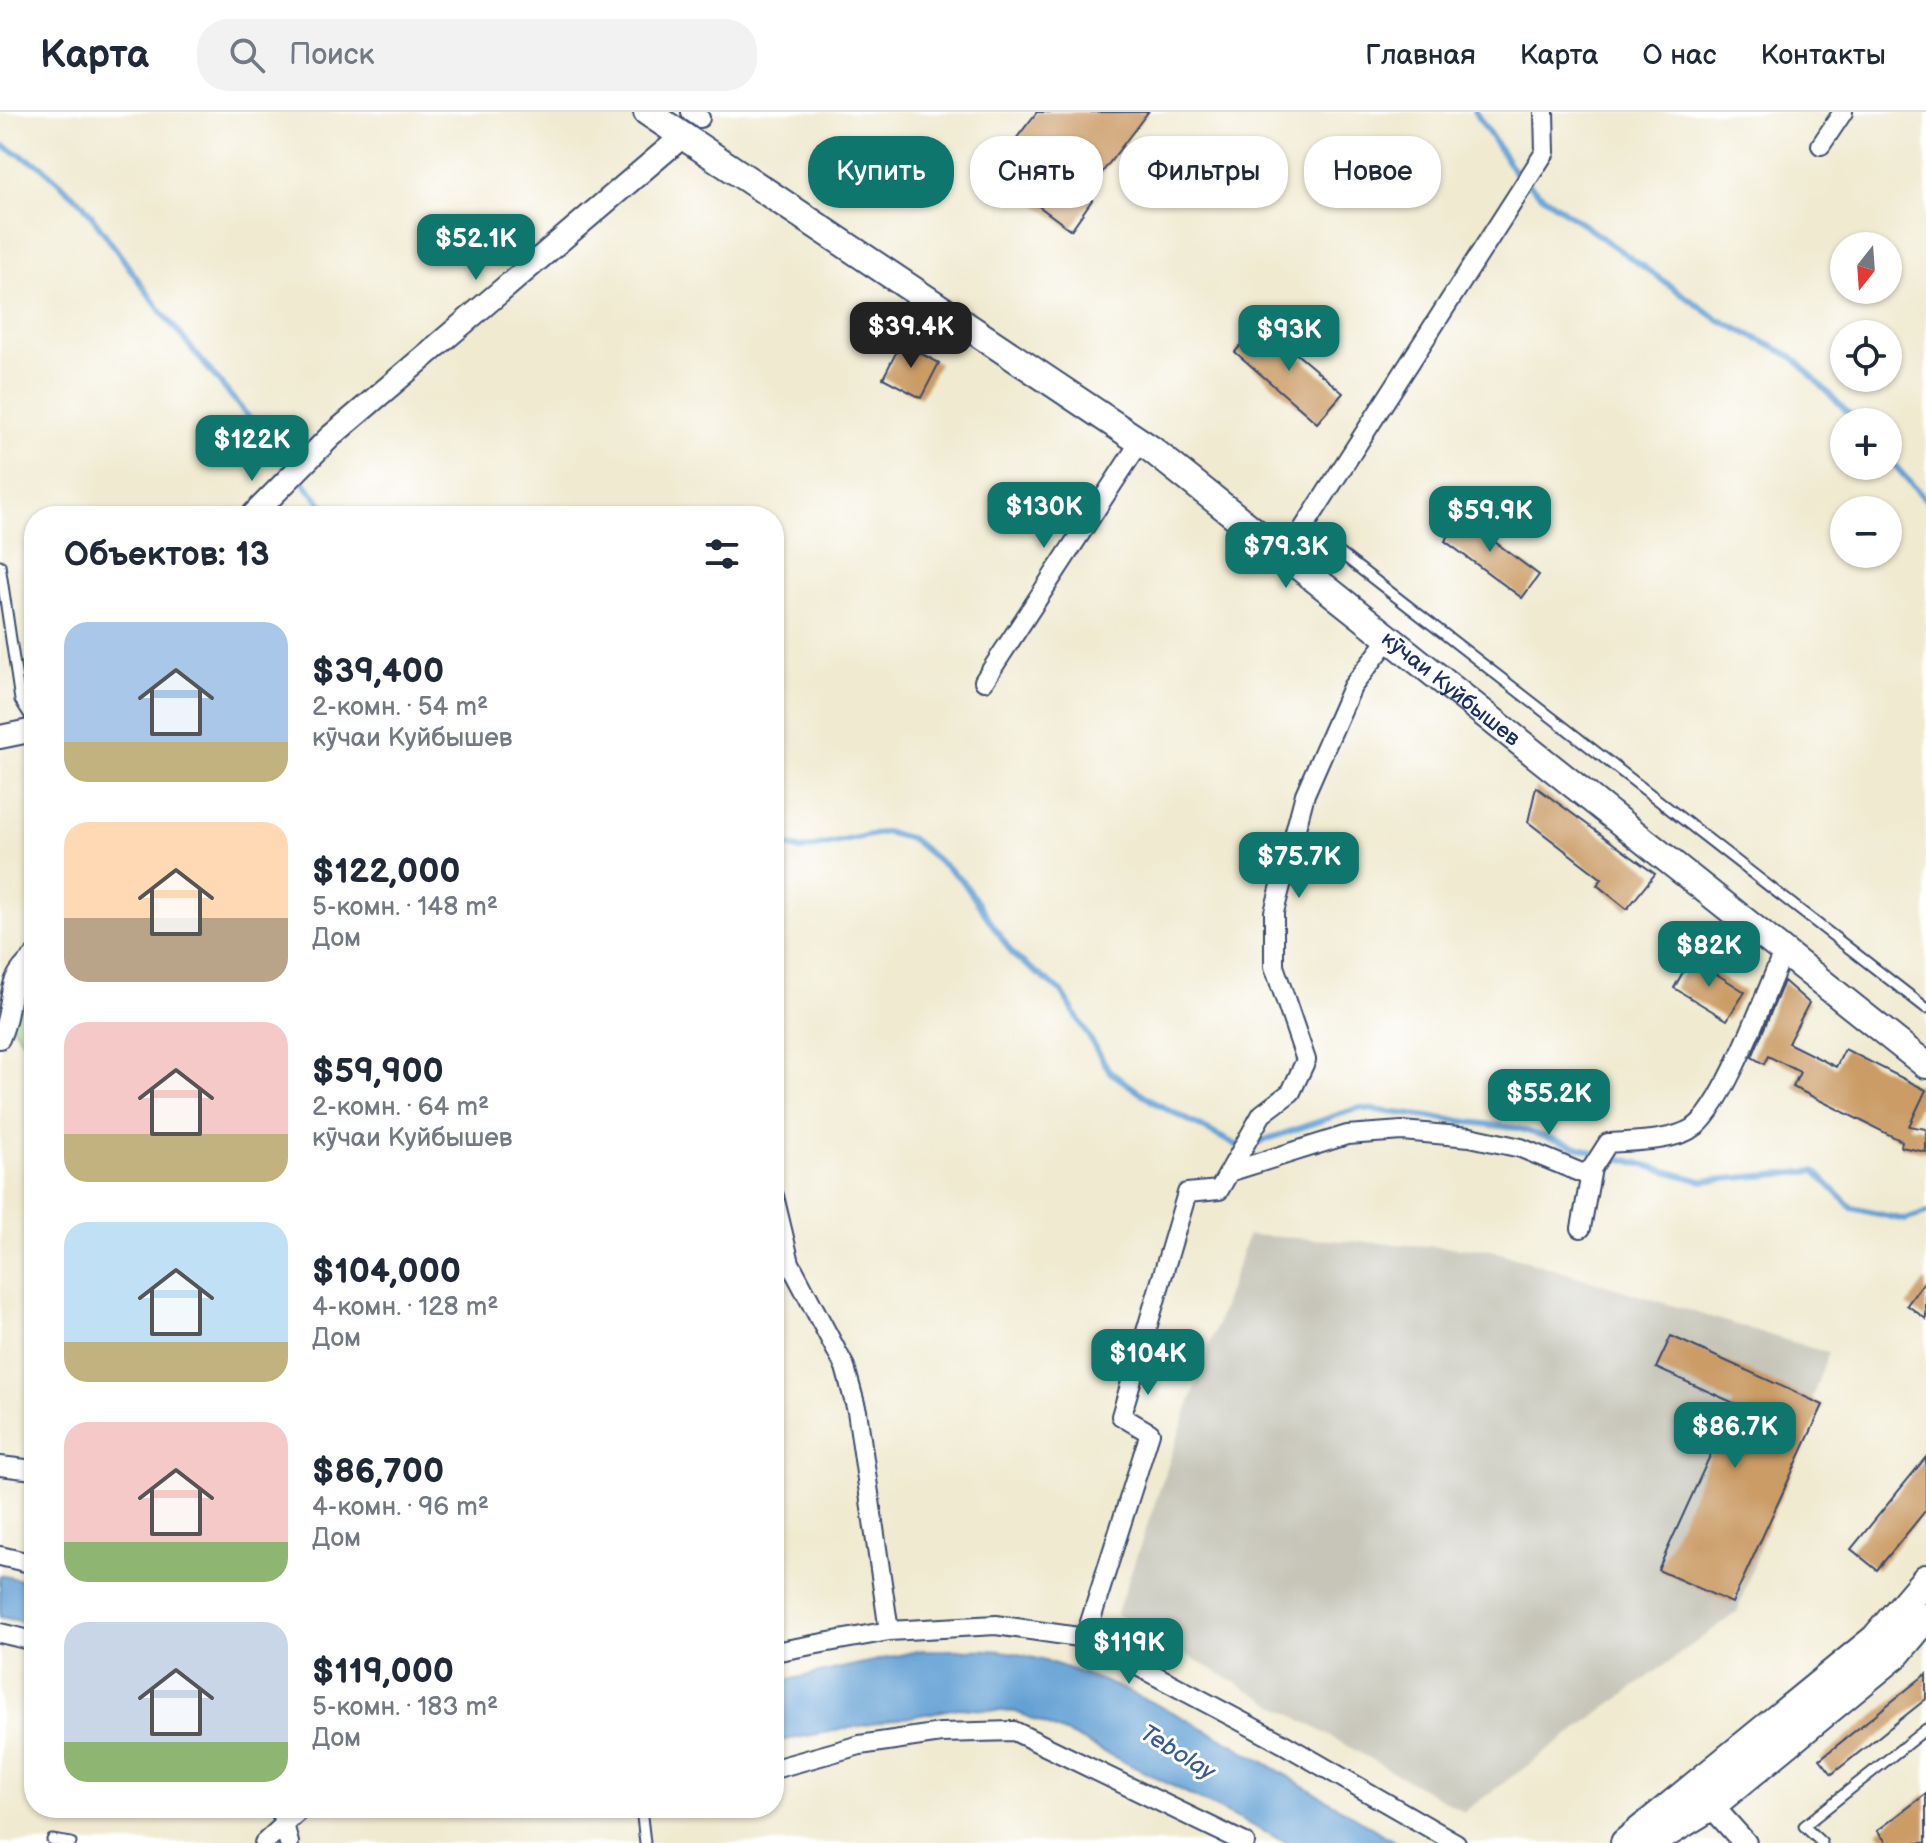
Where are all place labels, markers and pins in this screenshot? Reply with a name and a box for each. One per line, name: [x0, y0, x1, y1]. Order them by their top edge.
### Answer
pin: $52.1K: [411, 214, 541, 282]
pin: $39.4K: [846, 302, 976, 370]
pin: $93K: [1242, 305, 1336, 373]
pin: $122K: [196, 415, 308, 483]
pin: $130K: [988, 482, 1100, 550]
pin: $59.9K: [1425, 486, 1555, 554]
pin: $79.3K: [1221, 522, 1351, 590]
pin: $75.7K: [1234, 832, 1364, 900]
pin: $82K: [1662, 921, 1756, 989]
pin: $55.2K: [1484, 1069, 1614, 1137]
pin: $104K: [1092, 1329, 1204, 1397]
pin: $86.7K: [1670, 1402, 1800, 1470]
pin: $119K: [1073, 1618, 1185, 1686]

